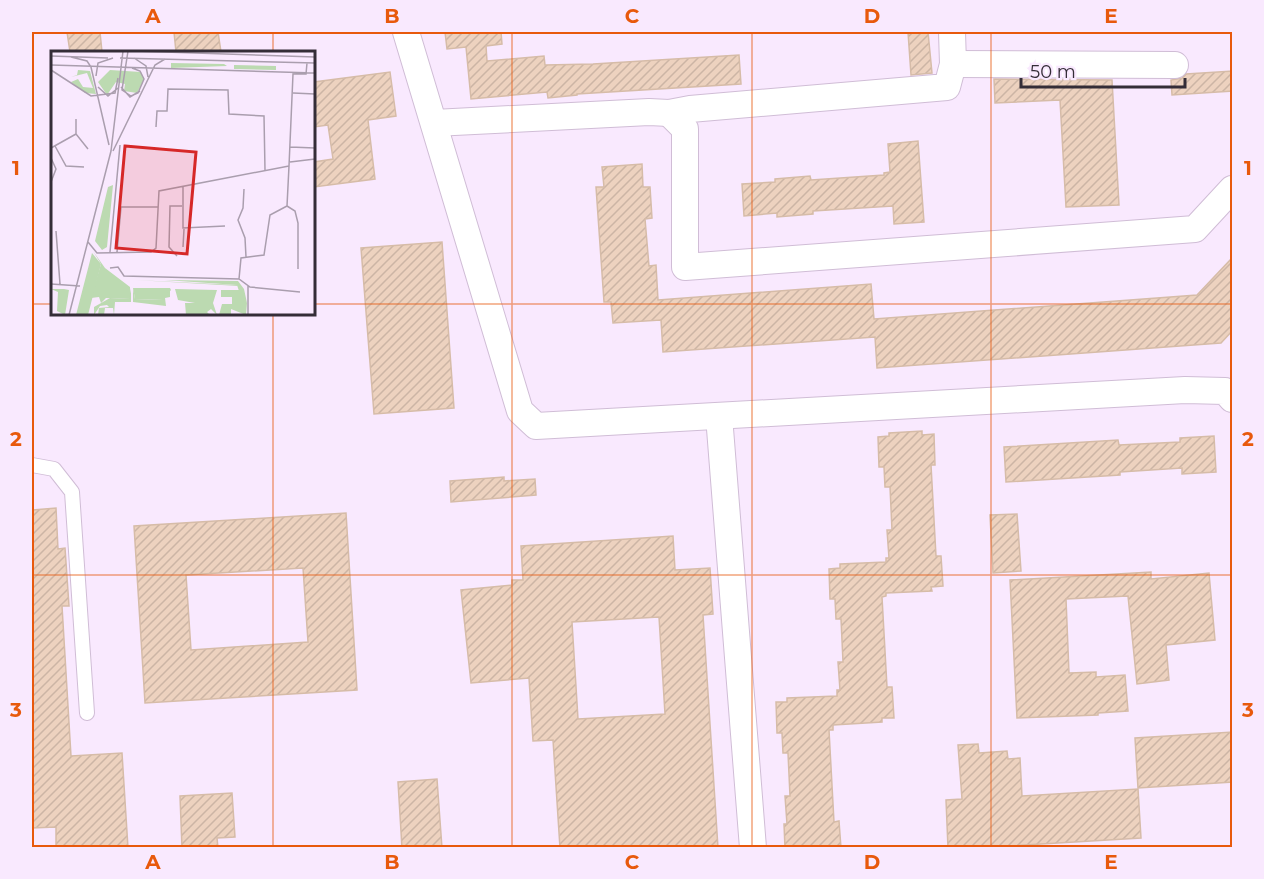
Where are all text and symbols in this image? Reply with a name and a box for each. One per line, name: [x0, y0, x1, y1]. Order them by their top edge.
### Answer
text: A: [144, 4, 161, 28]
text: B: [384, 4, 400, 28]
text: C: [625, 4, 640, 28]
text: D: [864, 4, 880, 28]
text: E: [1104, 4, 1118, 28]
inset map: [51, 51, 315, 315]
scale bar: [1021, 51, 1184, 89]
text: 50 m: [1030, 61, 1076, 83]
text: 1: [12, 156, 20, 180]
text: 1: [1244, 156, 1252, 180]
text: 2: [10, 427, 22, 451]
text: 2: [1242, 427, 1254, 451]
text: 3: [9, 698, 22, 722]
text: 3: [1241, 698, 1254, 722]
text: A: [144, 850, 161, 874]
text: B: [384, 850, 400, 874]
text: C: [625, 850, 640, 874]
text: D: [864, 850, 880, 874]
text: E: [1104, 850, 1118, 874]

